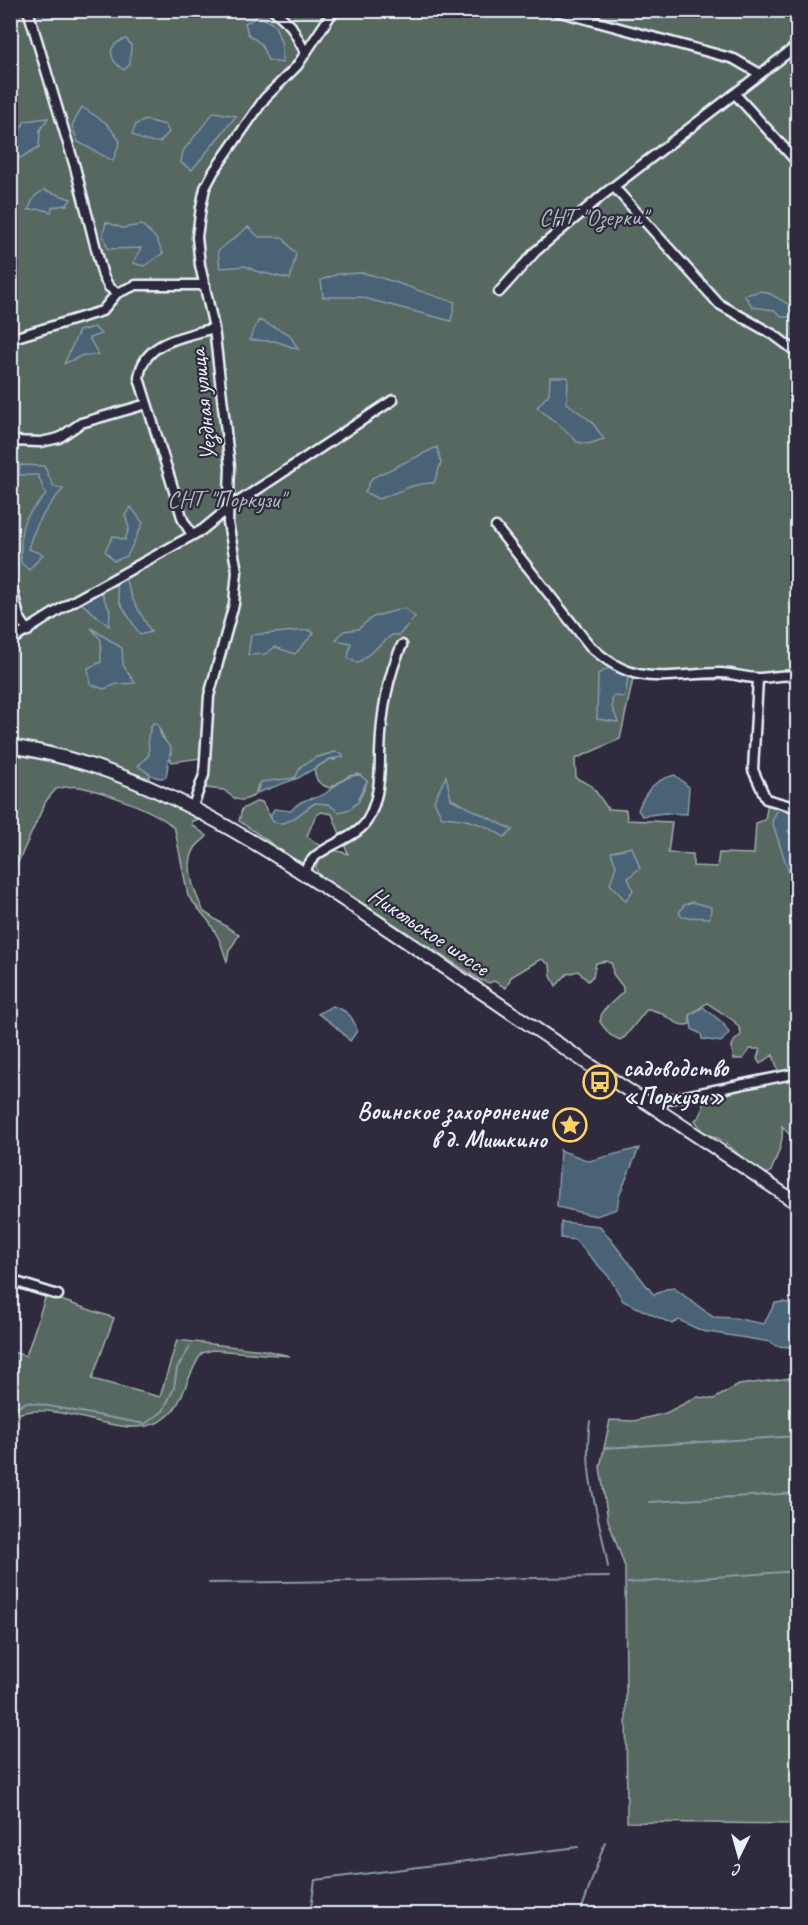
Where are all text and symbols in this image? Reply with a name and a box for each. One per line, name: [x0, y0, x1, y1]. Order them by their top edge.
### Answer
park label: СНТ "Озерки": [539, 202, 652, 233]
street label: Уездная улица: [182, 345, 225, 463]
park label: СНТ "Поркузи": [167, 484, 290, 514]
street label: Никольское шоссе: [363, 880, 497, 984]
place label: садоводство «Поркузи»: [623, 1053, 730, 1111]
bus stop icon: садоводство «Поркузи»: [582, 1064, 618, 1100]
place label: Воинское захоронение в д. Мишкино: [357, 1096, 549, 1154]
place icon: Воинское захоронение в д. Мишкино: [552, 1107, 588, 1143]
north arrow: [709, 1826, 769, 1886]
text: С: [731, 1859, 743, 1880]

